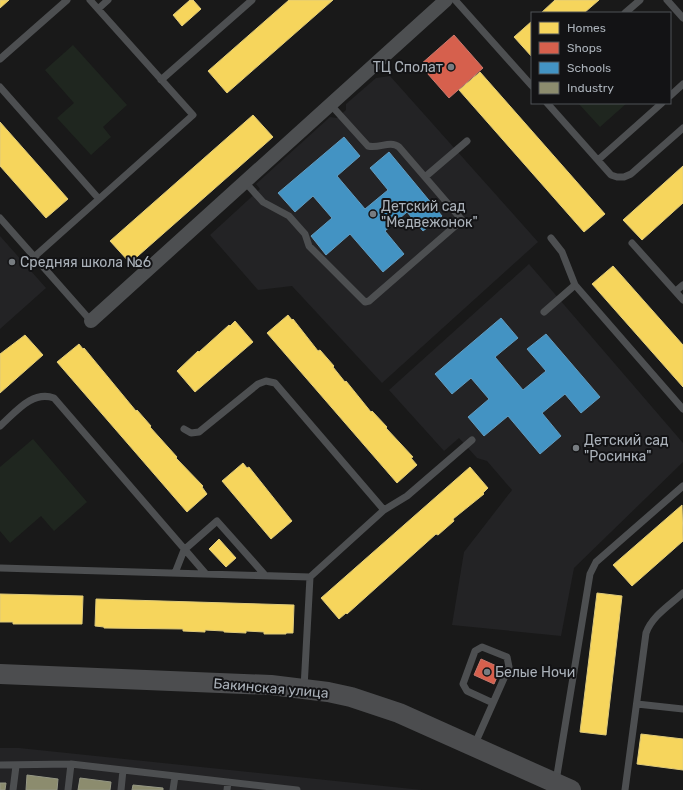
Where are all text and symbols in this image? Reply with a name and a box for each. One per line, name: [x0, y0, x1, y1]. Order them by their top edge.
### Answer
legend: [531, 12, 671, 104]
text: Homes: [567, 21, 606, 35]
text: Shops: [567, 41, 602, 55]
place label: ТЦ Сполат: [373, 59, 443, 76]
text: Schools: [567, 61, 611, 75]
marker: ТЦ Сполат: [446, 62, 456, 72]
text: Industry: [567, 81, 614, 95]
place label: Детский сад "Медвежонок": [381, 198, 478, 231]
marker: Детский сад "Медвежонок": [368, 209, 378, 219]
place label: Средняя школа №6: [20, 254, 151, 271]
marker: Средняя школа №6: [7, 257, 17, 267]
place label: Детский сад "Росинка": [584, 432, 669, 465]
marker: Детский сад "Росинка": [571, 443, 581, 453]
place label: Белые Ночи: [495, 664, 575, 681]
marker: Белые Ночи: [482, 667, 492, 677]
street label: Бакинская улица: [213, 675, 329, 702]

